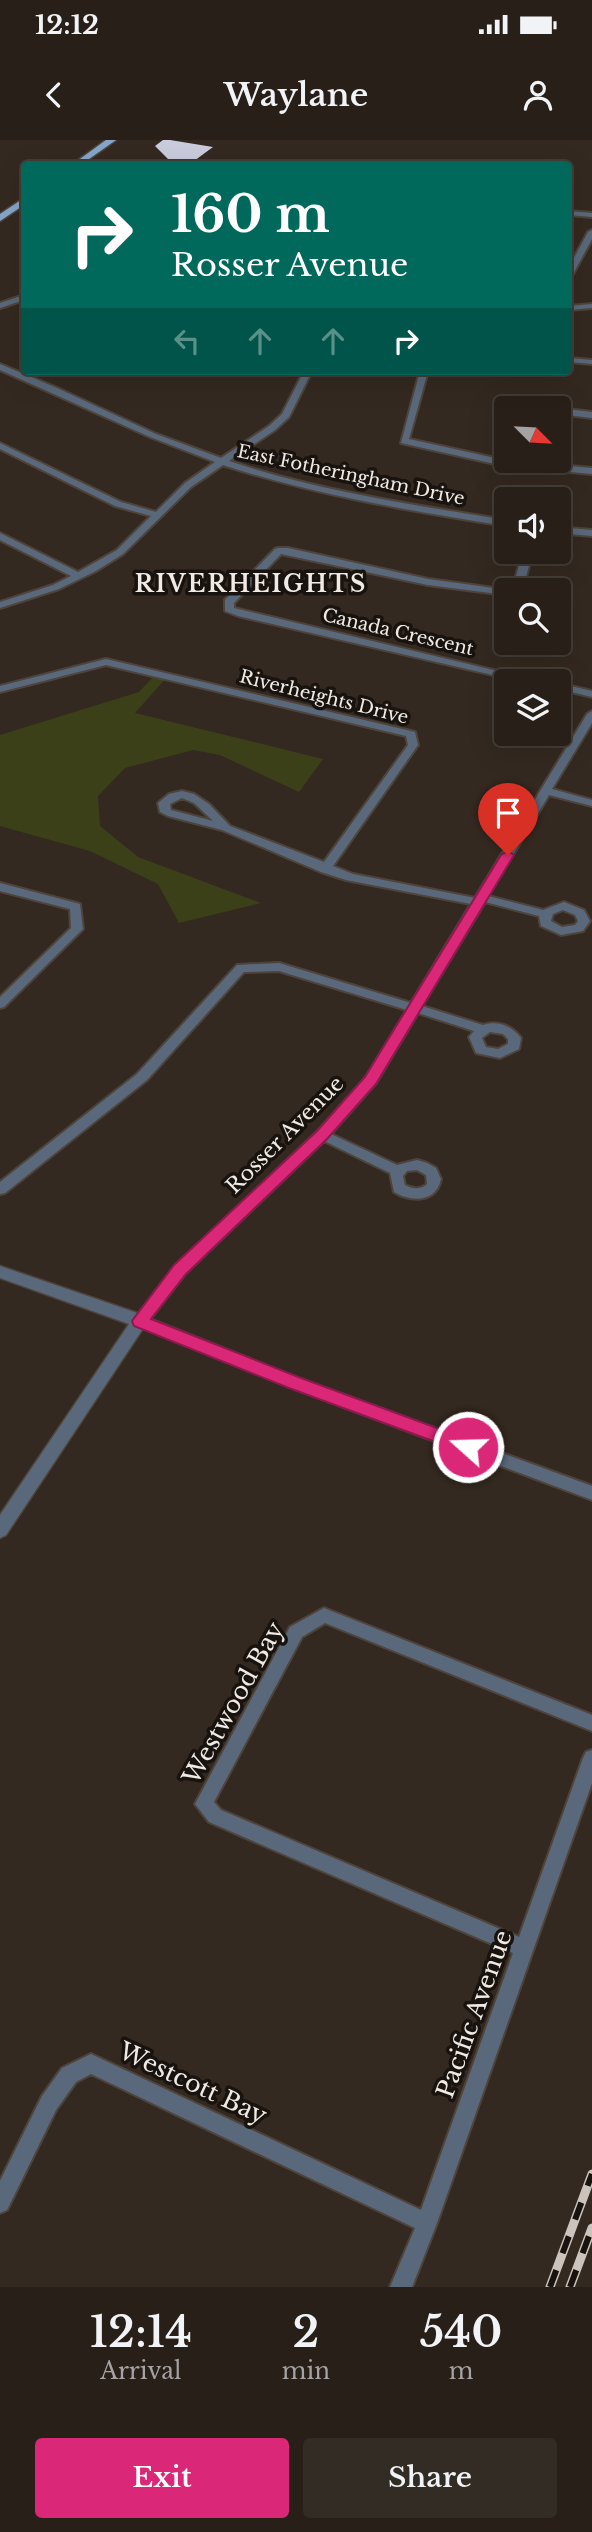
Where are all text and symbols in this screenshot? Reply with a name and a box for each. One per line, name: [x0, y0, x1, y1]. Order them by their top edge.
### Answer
text: 12:12: [35, 9, 99, 41]
text: Waylane: [224, 75, 368, 115]
icon: back: [35, 76, 73, 114]
icon: person: [519, 76, 557, 114]
text: 160 m: [171, 184, 330, 245]
icon: right: [56, 189, 147, 280]
text: Rosser Avenue: [171, 245, 408, 285]
icon: left: [168, 322, 206, 360]
icon: ahead: [241, 322, 279, 360]
icon: ahead: [314, 322, 352, 360]
icon: right: [387, 322, 425, 360]
north arrow: [494, 396, 570, 472]
map controls: [494, 396, 571, 746]
street label: East Fotheringham Drive: [235, 440, 467, 510]
button: sound: [494, 487, 571, 564]
district label: RIVERHEIGHTS: [135, 570, 367, 598]
button: search: [494, 578, 571, 655]
street label: Canada Crescent: [320, 604, 476, 660]
street label: Riverheights Drive: [237, 665, 411, 729]
button: layers: [494, 669, 571, 746]
pin: [478, 783, 538, 855]
icon: arrive: [489, 794, 527, 832]
street label: Rosser Avenue: [221, 1071, 349, 1199]
position arrow: [431, 1410, 505, 1484]
street label: Westwood Bay: [176, 1616, 290, 1790]
street label: Pacific Avenue: [430, 1926, 518, 2102]
street label: Westcott Bay: [113, 2036, 272, 2130]
text: 12:14: [90, 2306, 192, 2358]
text: 2: [292, 2306, 319, 2358]
text: 540: [420, 2306, 502, 2358]
text: Arrival: [100, 2357, 182, 2385]
text: min: [282, 2357, 330, 2385]
text: m: [449, 2357, 473, 2385]
button: Exit: [35, 2438, 289, 2518]
button: Share: [303, 2438, 557, 2518]

